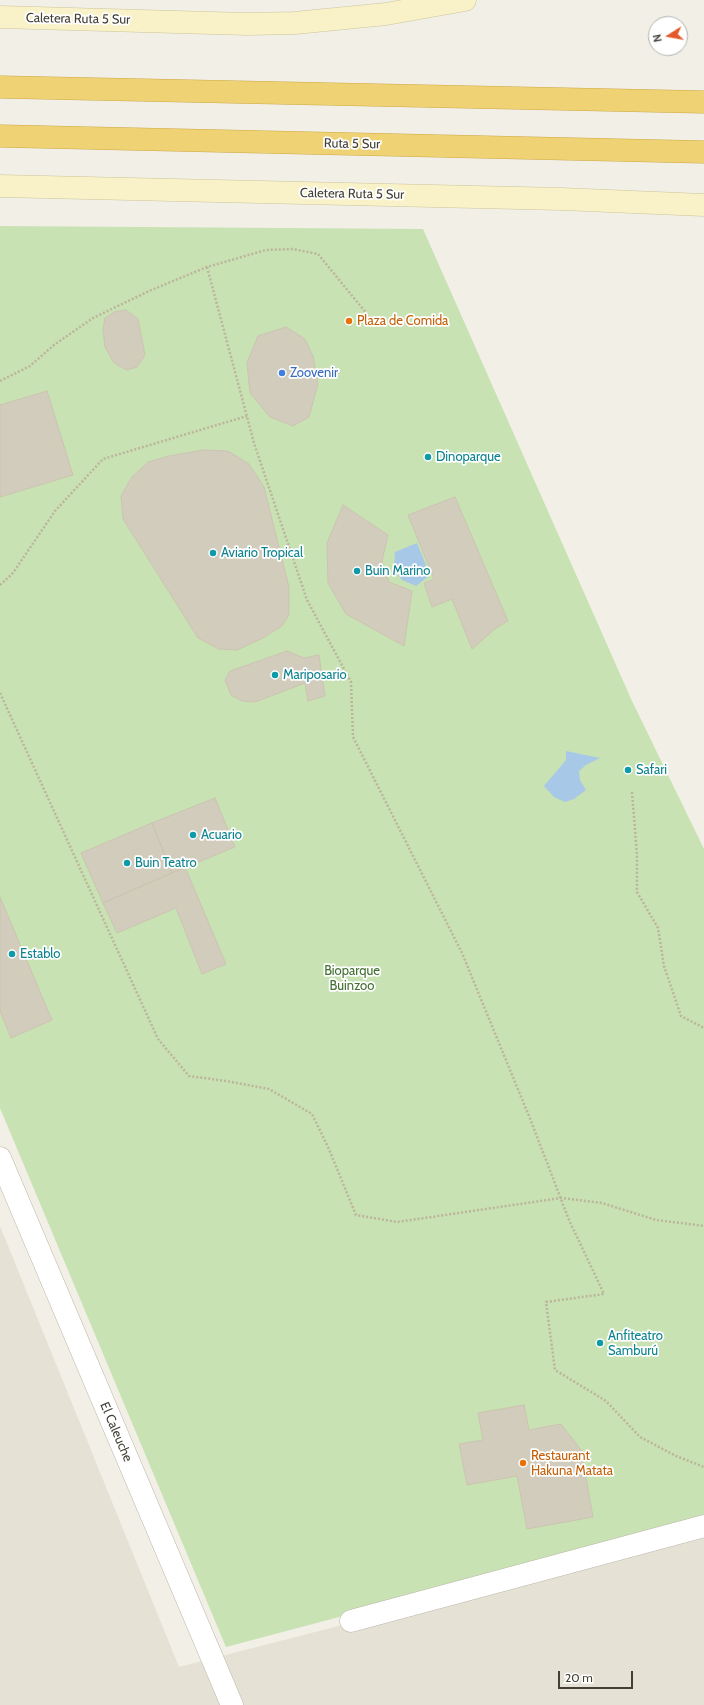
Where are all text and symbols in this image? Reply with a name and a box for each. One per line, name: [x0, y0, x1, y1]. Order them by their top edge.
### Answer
street label: Caletera Ruta 5 Sur: [26, 10, 130, 28]
north arrow: [648, 16, 688, 56]
text: N: [650, 33, 665, 43]
street label: Ruta 5 Sur: [324, 136, 380, 152]
street label: Caletera Ruta 5 Sur: [300, 185, 404, 203]
place label: Plaza de Comida: [357, 313, 448, 329]
marker: Plaza de Comida: [344, 316, 354, 326]
place label: Zoovenir: [290, 365, 338, 381]
marker: Zoovenir: [277, 368, 287, 378]
place label: Dinoparque: [436, 449, 501, 465]
marker: Dinoparque: [423, 452, 433, 462]
place label: Aviario Tropical: [221, 545, 303, 561]
marker: Aviario Tropical: [208, 548, 218, 558]
place label: Buin Marino: [365, 563, 430, 579]
marker: Buin Marino: [352, 566, 362, 576]
place label: Mariposario: [283, 667, 347, 683]
marker: Mariposario: [270, 670, 280, 680]
place label: Safari: [636, 762, 667, 778]
marker: Safari: [623, 765, 633, 775]
place label: Acuario: [201, 827, 242, 843]
marker: Acuario: [188, 830, 198, 840]
place label: Buin Teatro: [135, 855, 197, 871]
marker: Buin Teatro: [122, 858, 132, 868]
place label: Establo: [20, 946, 61, 962]
marker: Establo: [7, 949, 17, 959]
park label: Bioparque Buinzoo: [324, 963, 380, 994]
place label: Anfiteatro Samburú: [608, 1328, 663, 1359]
marker: Anfiteatro Samburú: [595, 1338, 605, 1348]
street label: El Caleuche: [96, 1400, 136, 1464]
place label: Restaurant Hakuna Matata: [531, 1448, 613, 1479]
marker: Restaurant Hakuna Matata: [518, 1458, 528, 1468]
scale bar: [560, 1663, 635, 1689]
text: 20 m: [565, 1670, 593, 1685]

